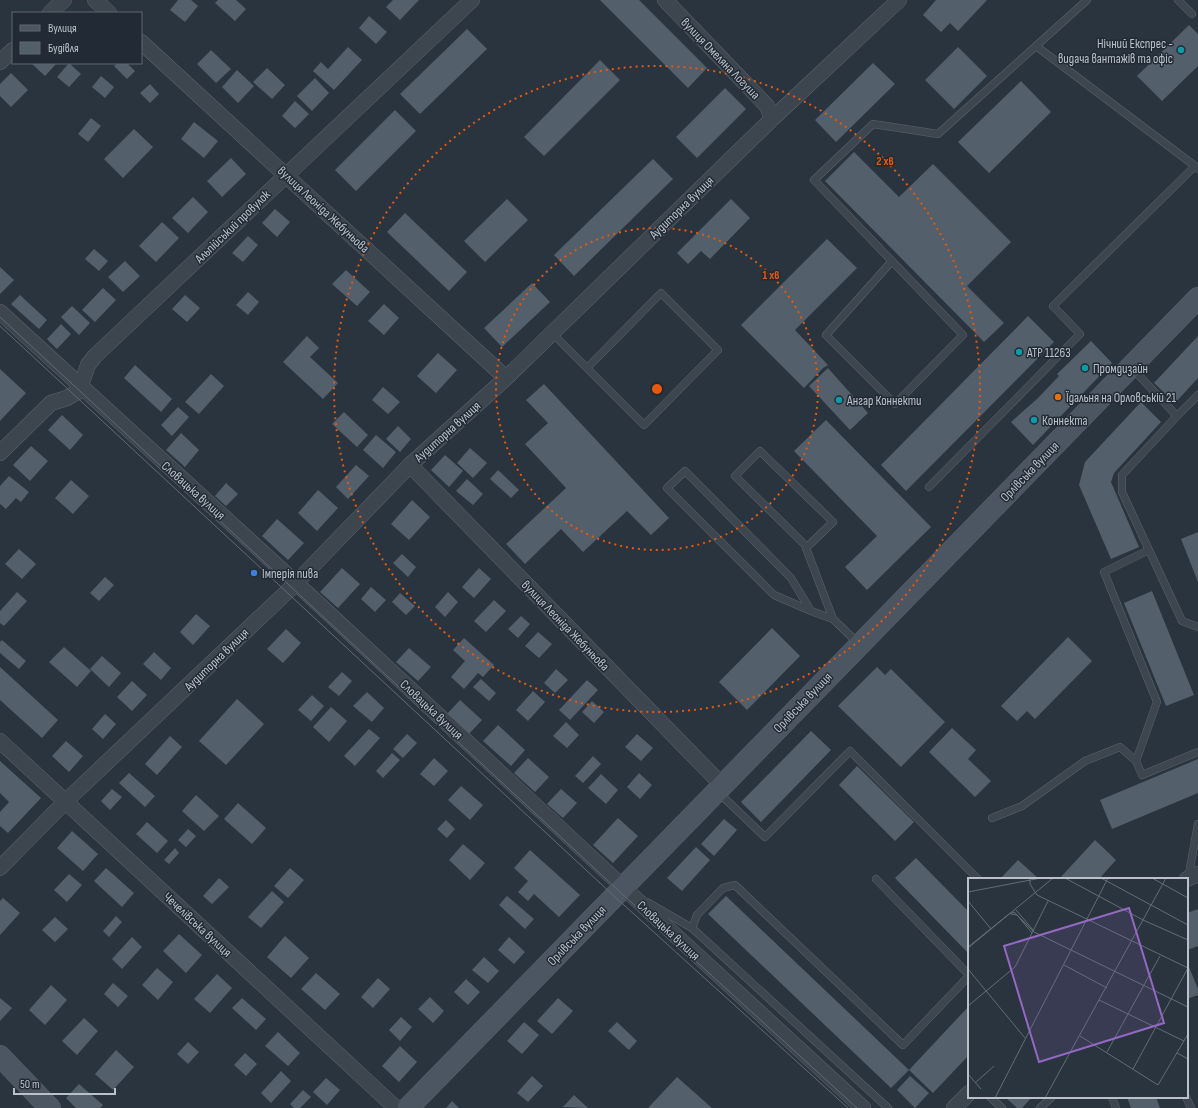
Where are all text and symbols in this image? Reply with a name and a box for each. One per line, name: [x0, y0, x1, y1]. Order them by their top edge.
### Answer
legend: [12, 12, 142, 64]
street label: вулиця Омеляна Логуша: [677, 15, 763, 103]
text: Вулиця: [48, 21, 77, 36]
place label: Нічний Експрес - видача вантажів та офіс: [1058, 36, 1173, 67]
text: Будівля: [48, 41, 79, 56]
marker: Нічний Експрес - видача вантажів та офіс: [1176, 45, 1186, 55]
text: 2 хв: [876, 154, 894, 169]
street label: вулиця Леоніда Жебуньова: [274, 163, 373, 256]
street label: Аудиторна вулиця: [645, 173, 717, 243]
street label: Альпійський провулок: [191, 187, 274, 267]
text: 1 хв: [763, 268, 779, 283]
place label: ATP 11263: [1026, 345, 1071, 361]
marker: ATP 11263: [1014, 347, 1024, 357]
place label: Промдизайн: [1093, 361, 1148, 377]
marker: Промдизайн: [1080, 363, 1090, 373]
centre of rings: [650, 382, 664, 396]
place label: Їдальня на Орловській 21: [1065, 390, 1176, 406]
marker: Їдальня на Орловській 21: [1053, 392, 1063, 402]
place label: Ангар Коннекти: [846, 393, 921, 409]
marker: Ангар Коннекти: [834, 395, 844, 405]
street label: Аудиторна вулиця: [411, 398, 484, 466]
place label: Коннекта: [1042, 413, 1088, 429]
marker: Коннекта: [1029, 415, 1039, 425]
street label: Орлівська вулиця: [997, 438, 1062, 505]
street label: Словацька вулиця: [158, 458, 228, 524]
place label: Імперія пива: [262, 566, 318, 582]
marker: Імперія пива: [249, 568, 259, 578]
street label: вулиця Леоніда Жебуньова: [518, 577, 613, 674]
street label: Аудиторна вулиця: [180, 625, 252, 695]
street label: Орлівська вулиця: [770, 669, 835, 736]
street label: Словацька вулиця: [397, 677, 466, 743]
inset map: [968, 878, 1188, 1098]
street label: Чечелівська вулиця: [160, 889, 235, 960]
street label: Словацька вулиця: [634, 898, 703, 964]
street label: Орлівська вулиця: [544, 902, 609, 969]
scale bar: [14, 1070, 115, 1096]
text: 50 m: [20, 1077, 40, 1092]

